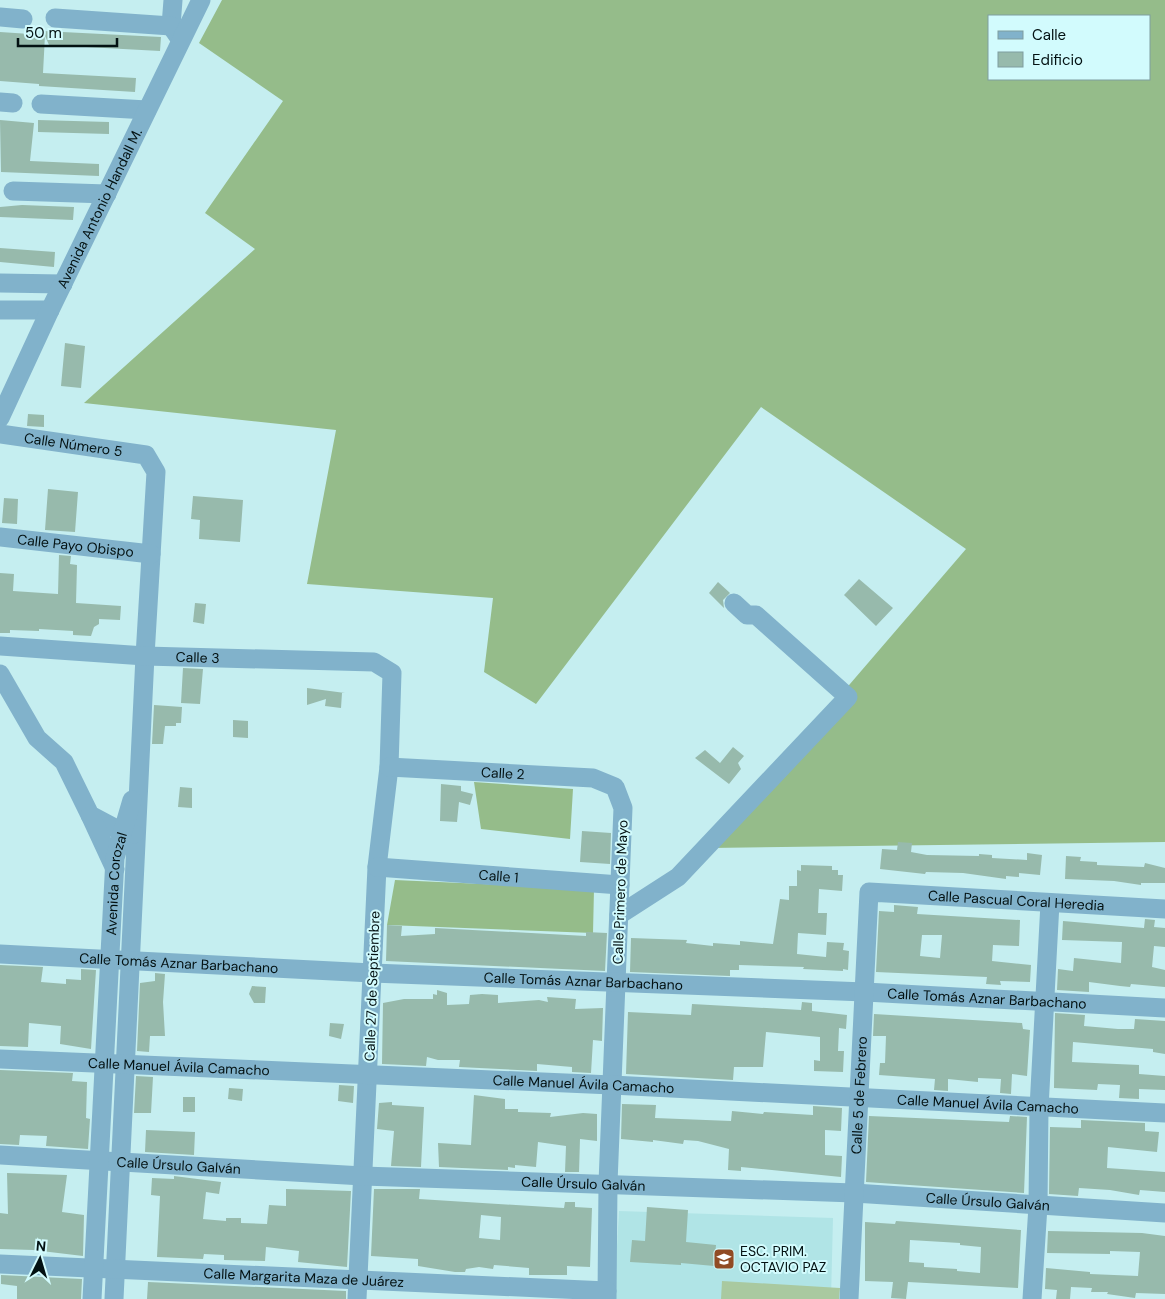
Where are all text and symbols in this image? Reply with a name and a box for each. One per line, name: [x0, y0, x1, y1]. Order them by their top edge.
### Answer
scale bar: [18, 15, 116, 47]
legend: [988, 15, 1150, 80]
text: 50 m: [25, 23, 62, 43]
text: Calle: [1032, 25, 1066, 45]
text: Edificio: [1032, 50, 1083, 70]
street label: Avenida Antonio Handall M.: [53, 125, 146, 291]
street label: Calle Número 5: [23, 429, 124, 461]
street label: Calle Payo Obispo: [16, 530, 135, 561]
street label: Calle 3: [175, 648, 220, 667]
street label: Calle 2: [481, 763, 525, 783]
street label: Calle Primero de Mayo: [608, 819, 632, 965]
street label: Avenida Corozal: [102, 830, 131, 936]
street label: Calle 1: [478, 866, 519, 886]
street label: Calle Pascual Coral Heredia: [927, 886, 1105, 915]
street label: Calle 27 de Septiembre: [360, 910, 384, 1062]
street label: Calle Tomás Aznar Barbachano: [79, 949, 279, 977]
street label: Calle Tomás Aznar Barbachano: [483, 968, 683, 994]
street label: Calle Tomás Aznar Barbachano: [887, 984, 1087, 1013]
street label: Calle 5 de Febrero: [847, 1036, 871, 1155]
street label: Calle Manuel Ávila Camacho: [88, 1054, 270, 1079]
street label: Calle Manuel Ávila Camacho: [492, 1071, 675, 1097]
street label: Calle Manuel Ávila Camacho: [897, 1090, 1079, 1118]
street label: Calle Úrsulo Galván: [116, 1153, 241, 1178]
street label: Calle Úrsulo Galván: [521, 1172, 646, 1195]
street label: Calle Úrsulo Galván: [925, 1189, 1050, 1215]
north arrow: [15, 1234, 65, 1284]
text: N: [35, 1237, 47, 1255]
place label: ESC. PRIM. OCTAVIO PAZ: [740, 1242, 826, 1276]
school or university icon: ESC. PRIM. OCTAVIO PAZ: [712, 1247, 736, 1271]
street label: Calle Margarita Maza de Juárez: [203, 1264, 404, 1291]

